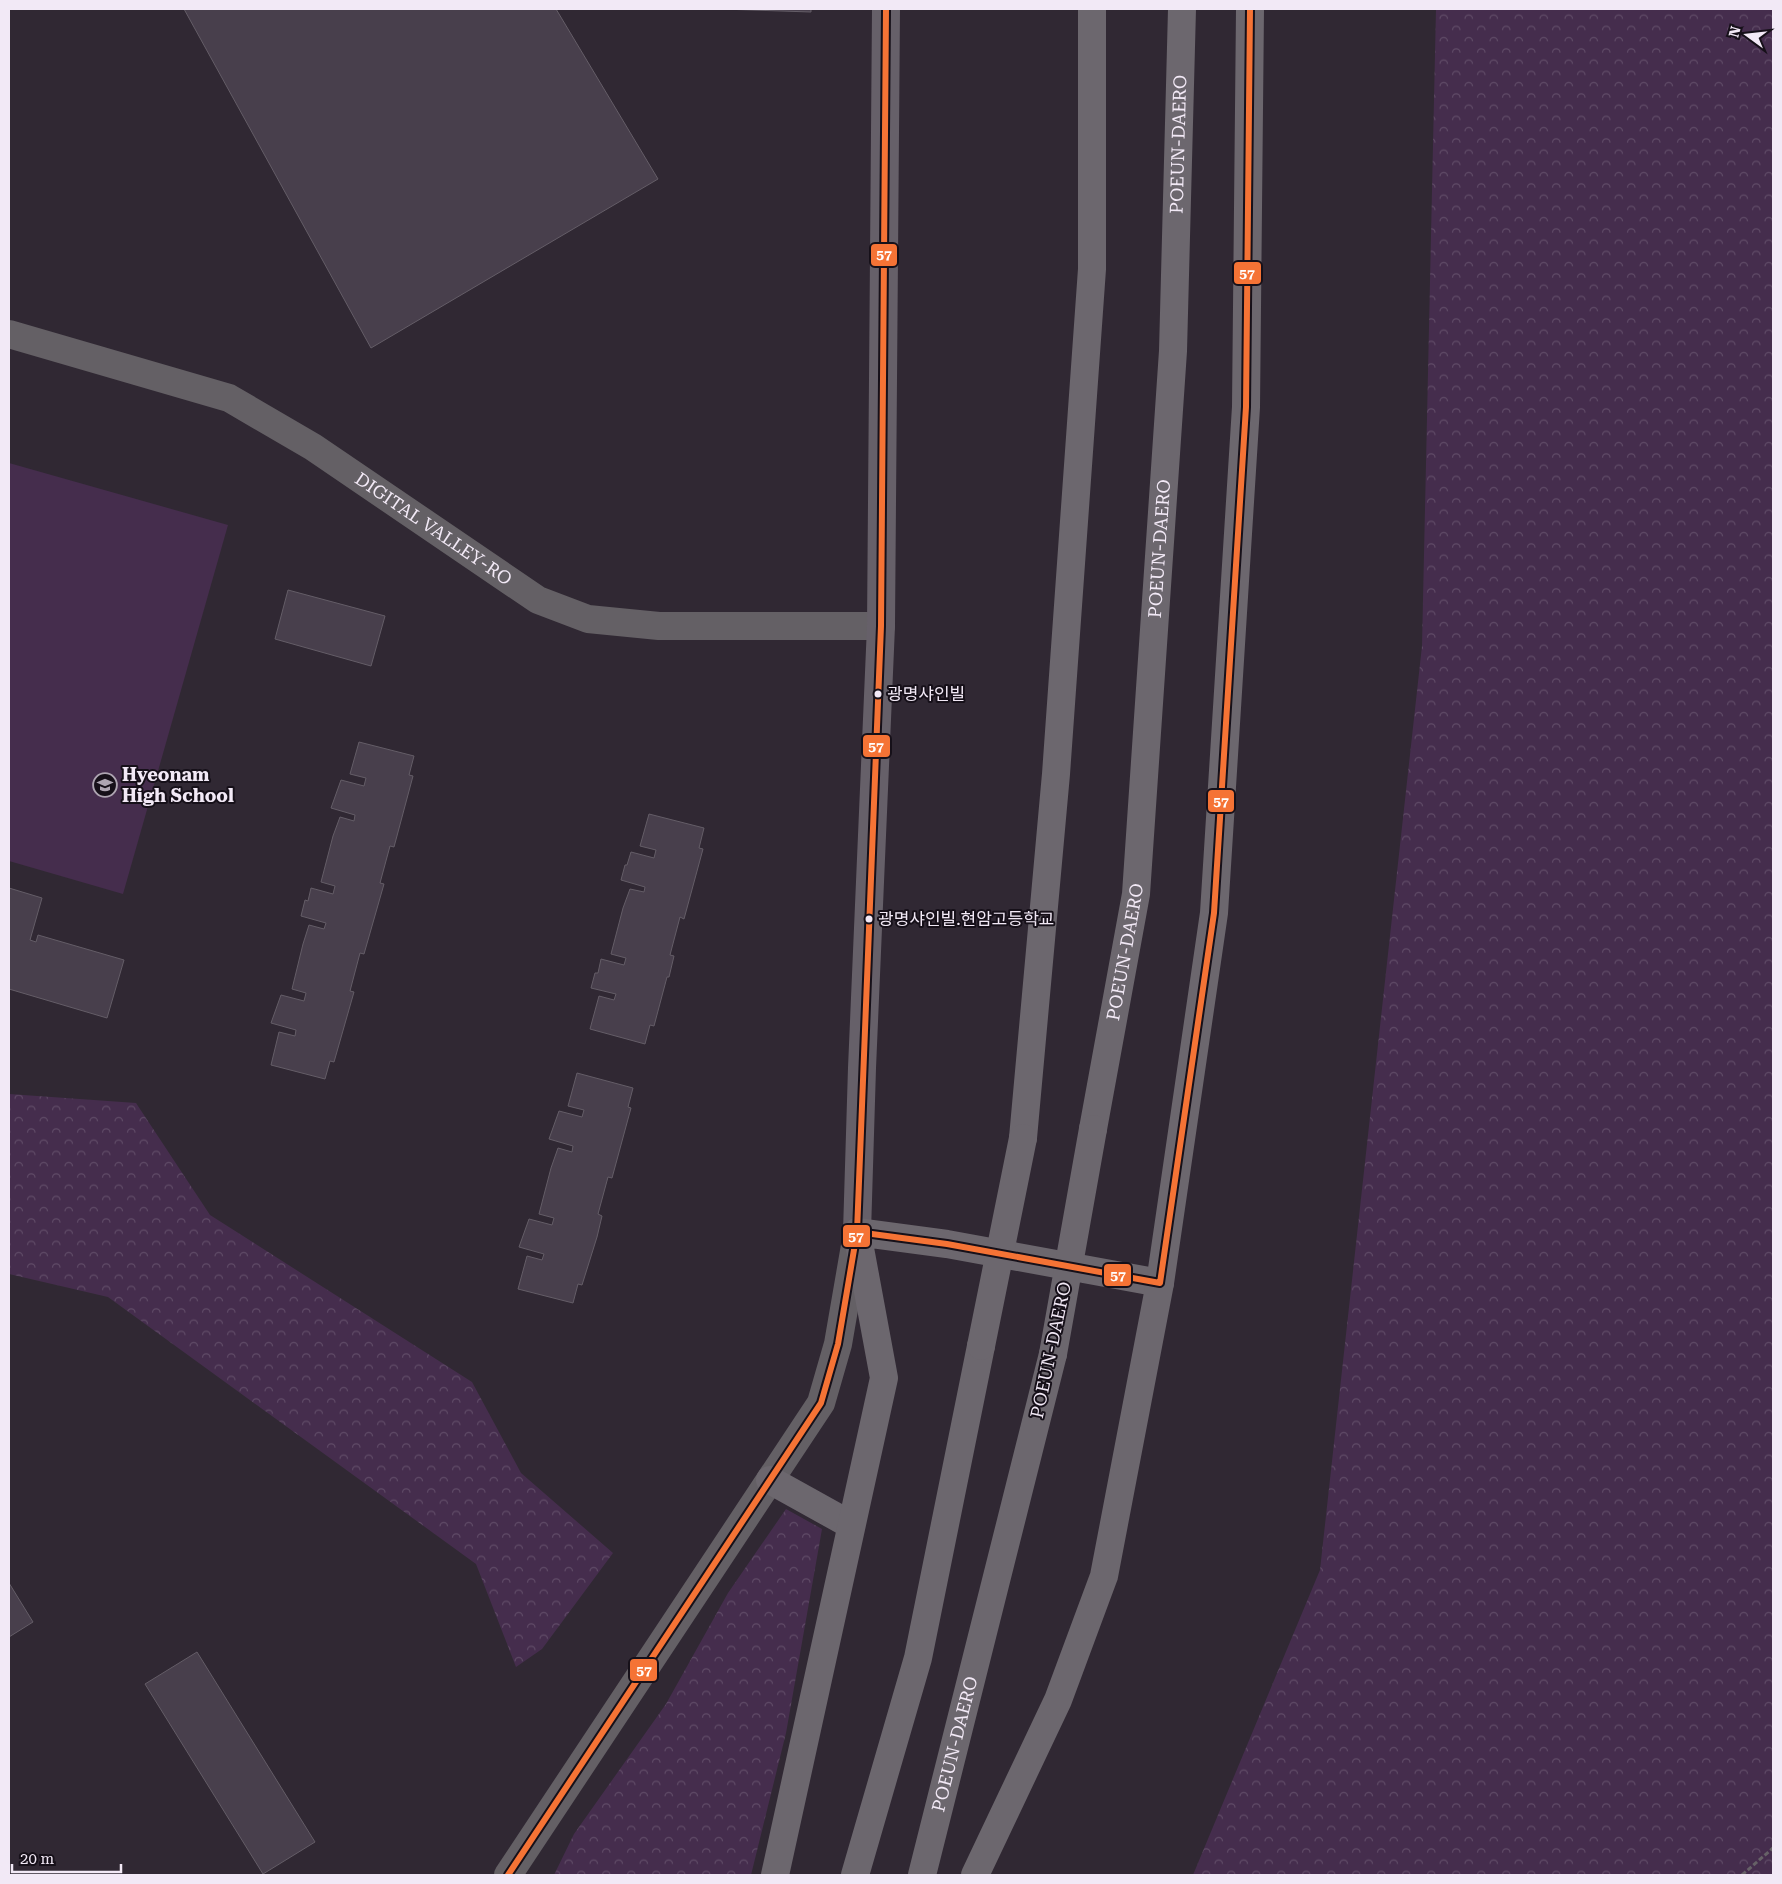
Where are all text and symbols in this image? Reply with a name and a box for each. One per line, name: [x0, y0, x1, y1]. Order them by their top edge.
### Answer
north arrow: [1722, 10, 1772, 60]
text: N: [1725, 24, 1744, 39]
street label: POEUN-DAERO: [1166, 74, 1190, 214]
line badge: 57: [870, 243, 898, 267]
text: 57: [876, 246, 892, 262]
line badge: 57: [1233, 261, 1262, 285]
text: 57: [1239, 265, 1255, 281]
street label: DIGITAL VALLEY-RO: [351, 468, 516, 589]
street label: POEUN-DAERO: [1144, 479, 1174, 619]
place label: 광명샤인빌: [887, 684, 965, 704]
marker: 광명샤인빌: [873, 689, 883, 699]
line badge: 57: [862, 734, 891, 758]
text: 57: [868, 738, 884, 754]
place label: Hyeonam High School: [122, 764, 234, 806]
school or university icon: Hyeonam High School: [92, 772, 118, 798]
line badge: 57: [1207, 789, 1235, 813]
text: 57: [1213, 793, 1229, 809]
street label: POEUN-DAERO: [1102, 883, 1147, 1022]
place label: 광명샤인빌.현암고등학교: [878, 909, 1054, 929]
marker: 광명샤인빌.현암고등학교: [864, 914, 874, 924]
line badge: 57: [842, 1224, 871, 1248]
text: 57: [848, 1228, 864, 1244]
line badge: 57: [1103, 1263, 1132, 1287]
text: 57: [1110, 1267, 1126, 1283]
street label: POEUN-DAERO: [1026, 1280, 1075, 1420]
line badge: 57: [629, 1658, 658, 1682]
text: 57: [636, 1662, 652, 1678]
street label: POEUN-DAERO: [927, 1674, 982, 1814]
scale bar: [12, 1842, 121, 1874]
text: 20 m: [20, 1850, 55, 1868]

